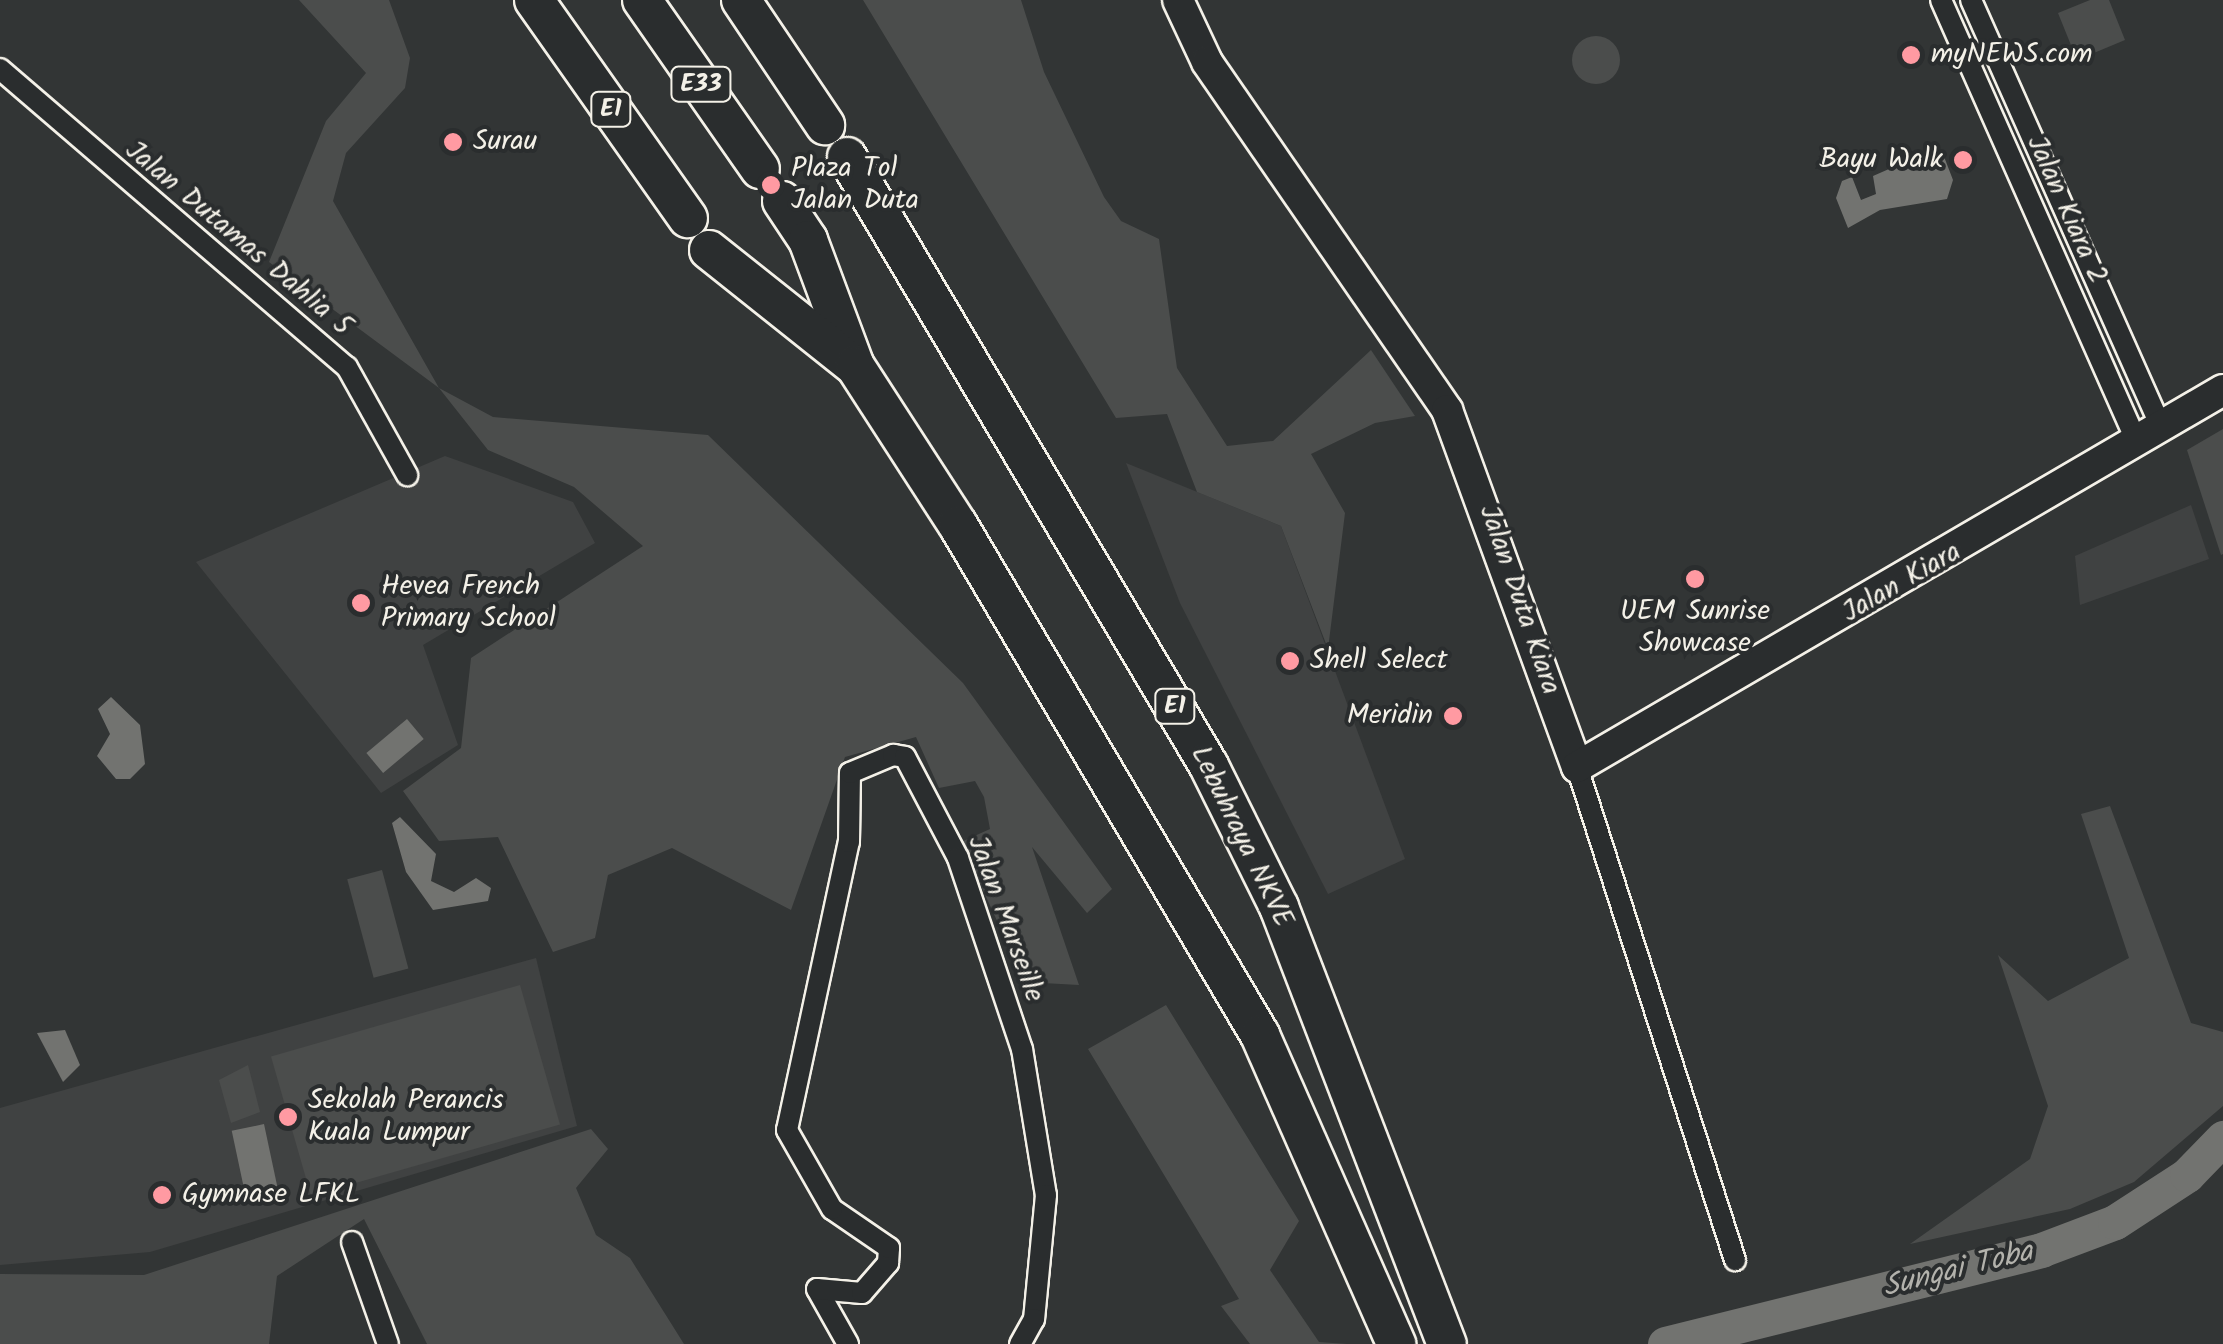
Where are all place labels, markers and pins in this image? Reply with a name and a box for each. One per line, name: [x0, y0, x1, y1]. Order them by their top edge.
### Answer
place label: myNEWS.com: [1931, 38, 2093, 72]
marker: myNEWS.com: [1900, 44, 1922, 66]
place label: Surau: [473, 125, 537, 159]
marker: Surau: [442, 131, 464, 153]
place label: Bayu Walk: [1819, 143, 1943, 177]
marker: Bayu Walk: [1952, 149, 1974, 171]
place label: Plaza Tol Jalan Duta: [791, 152, 919, 218]
marker: Plaza Tol Jalan Duta: [760, 174, 782, 196]
marker: UEM Sunrise Showcase: [1684, 568, 1706, 590]
place label: Hevea French Primary School: [381, 570, 556, 636]
marker: Hevea French Primary School: [350, 592, 372, 614]
place label: UEM Sunrise Showcase: [1620, 595, 1770, 661]
place label: Shell Select: [1310, 644, 1448, 678]
marker: Shell Select: [1279, 650, 1301, 672]
place label: Meridin: [1347, 699, 1433, 733]
marker: Meridin: [1442, 705, 1464, 727]
place label: Sekolah Perancis Kuala Lumpur: [308, 1084, 504, 1150]
marker: Sekolah Perancis Kuala Lumpur: [277, 1106, 299, 1128]
place label: Gymnase LFKL: [182, 1178, 360, 1212]
marker: Gymnase LFKL: [151, 1184, 173, 1206]

